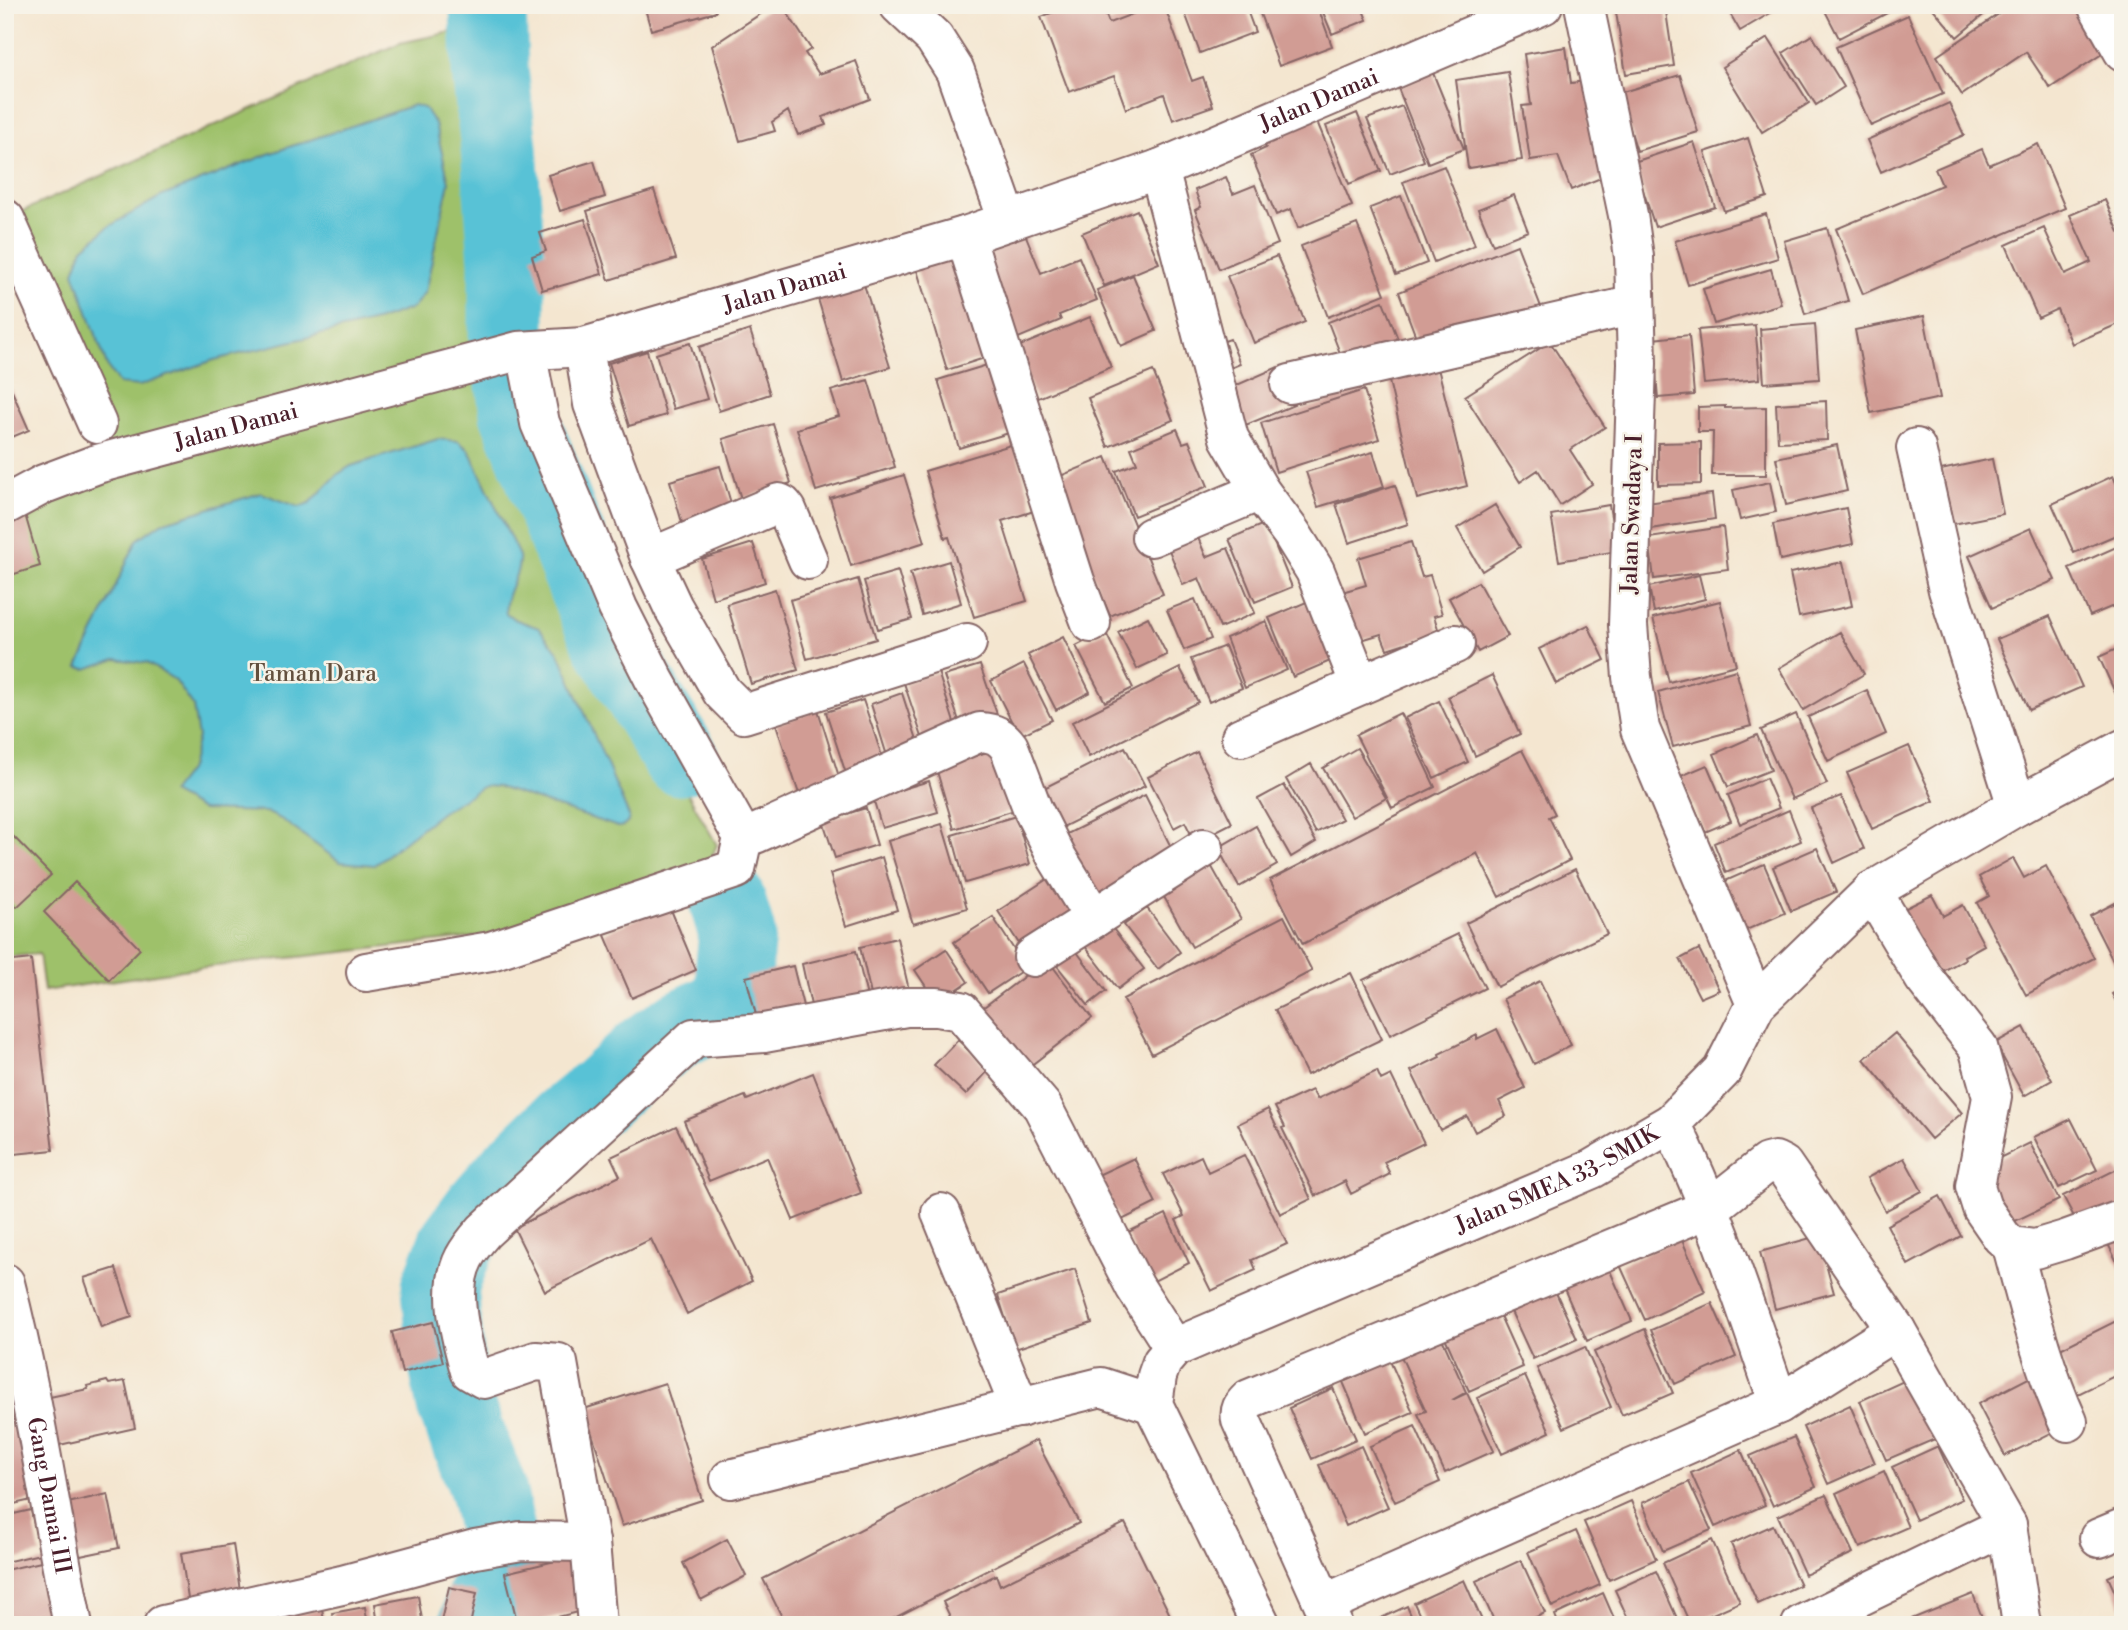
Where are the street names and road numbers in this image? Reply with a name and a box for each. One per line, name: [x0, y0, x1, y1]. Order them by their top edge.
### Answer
street label: Jalan Damai: [1254, 63, 1383, 139]
street label: Jalan Damai: [719, 257, 850, 320]
street label: Jalan Damai: [170, 397, 301, 457]
street label: Jalan Swadaya I: [1615, 434, 1649, 595]
street label: Jalan SMEA 33-SMIK: [1450, 1118, 1666, 1240]
street label: Gang Damai III: [21, 1415, 77, 1576]

